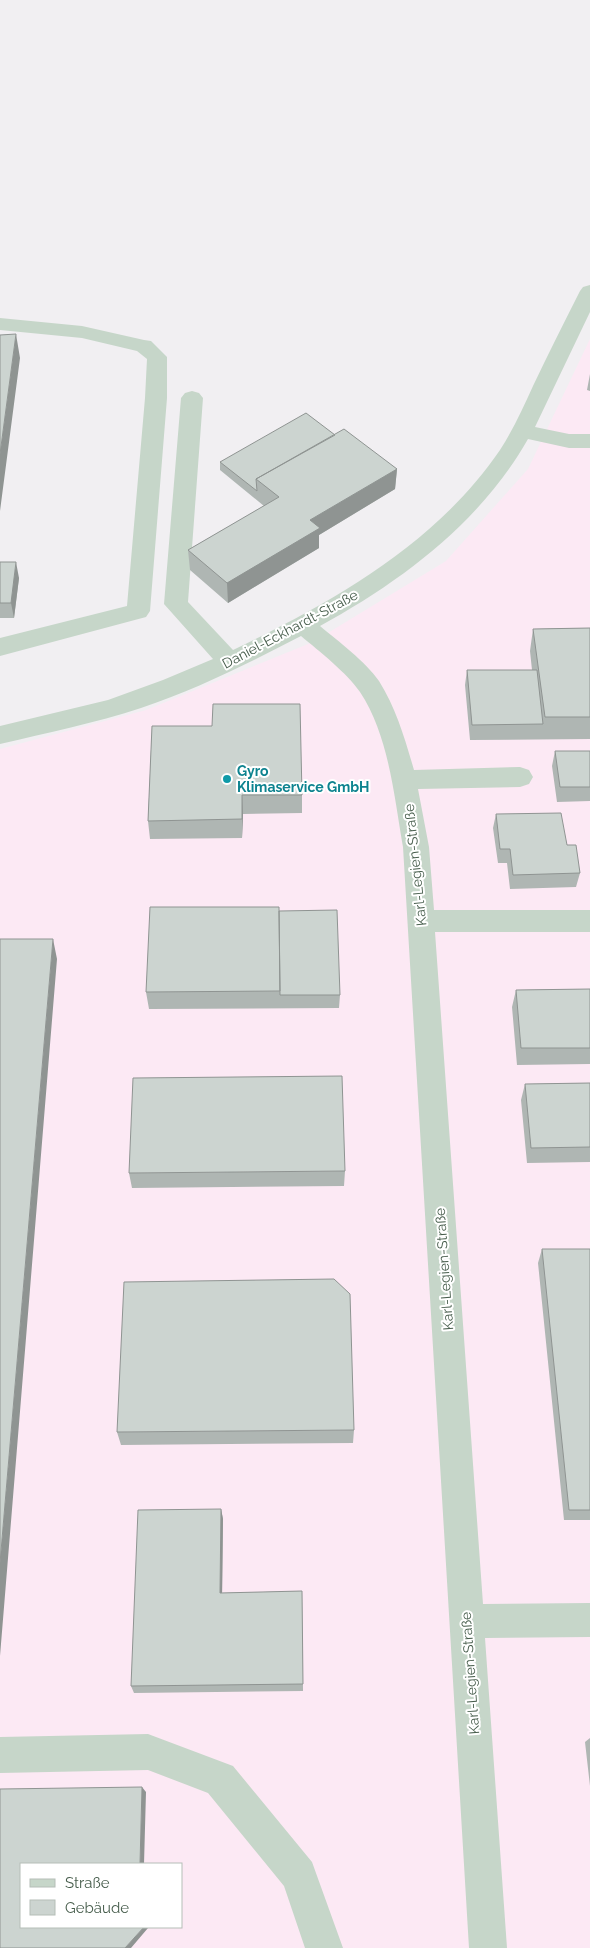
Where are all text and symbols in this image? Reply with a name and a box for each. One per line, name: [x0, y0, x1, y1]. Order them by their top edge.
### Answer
street label: Daniel-Eckhardt-Straße: [219, 586, 361, 672]
place label: Gyro Klimaservice GmbH: [237, 763, 369, 795]
marker: Gyro Klimaservice GmbH: [221, 773, 233, 785]
street label: Karl-Legien-Straße: [401, 803, 429, 927]
street label: Karl-Legien-Straße: [432, 1207, 456, 1331]
street label: Karl-Legien-Straße: [458, 1611, 482, 1735]
legend: [20, 1863, 182, 1928]
text: Straße: [65, 1874, 110, 1892]
text: Gebäude: [65, 1899, 129, 1917]

